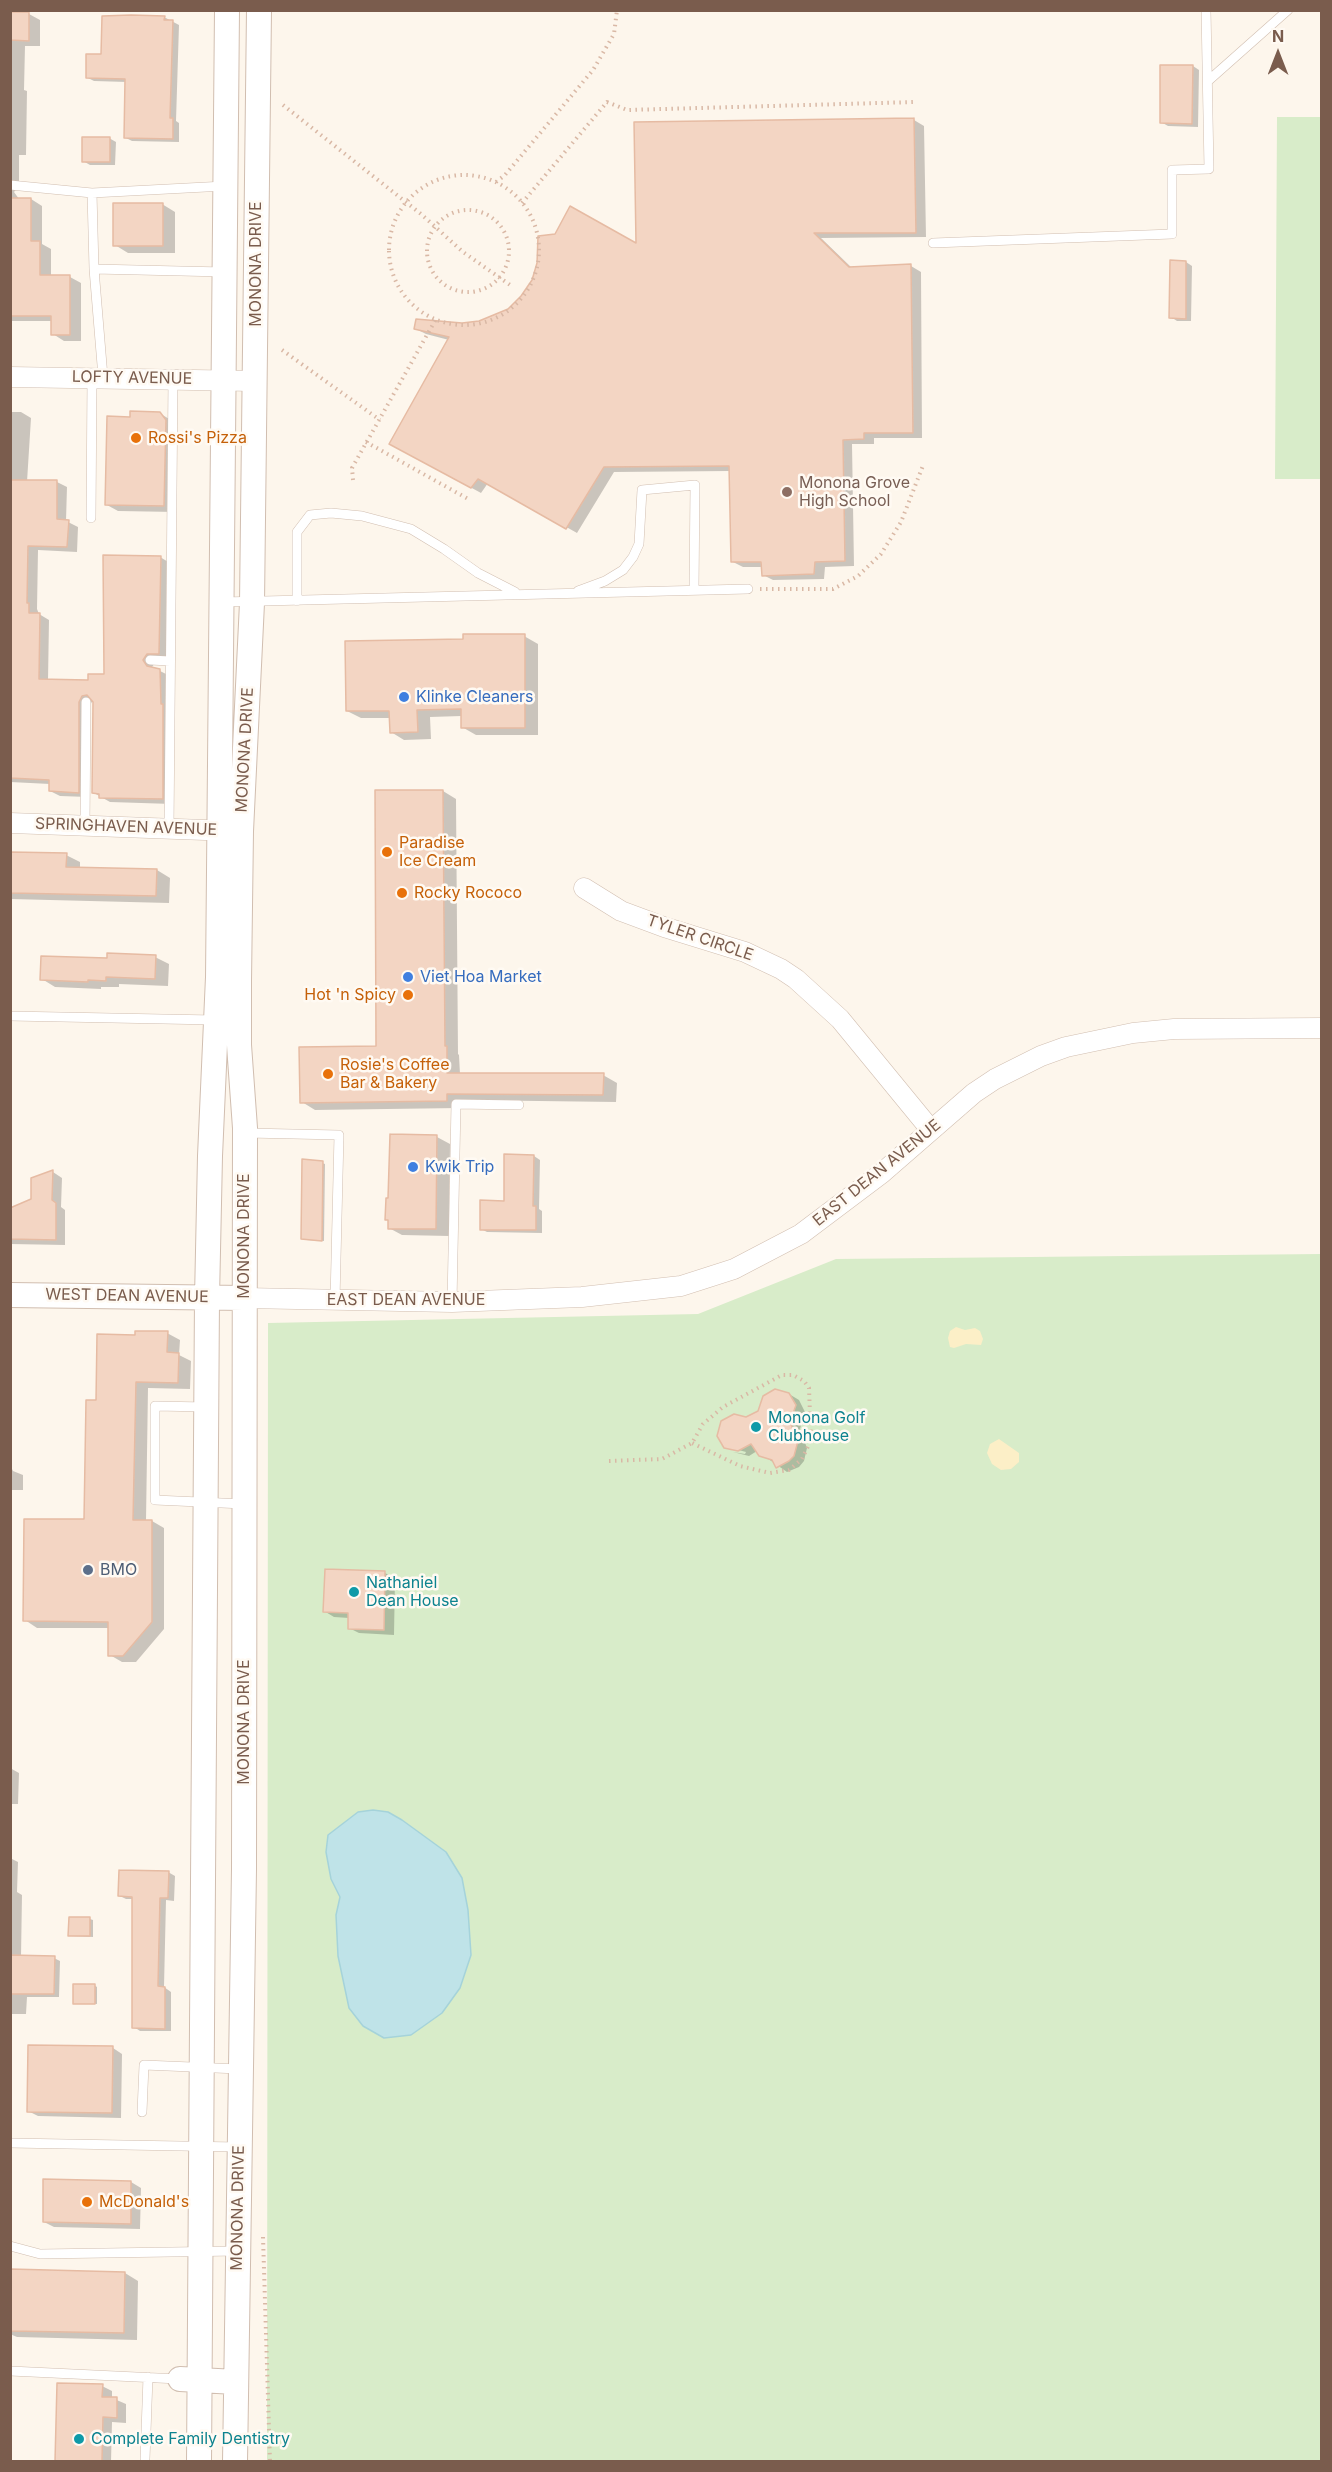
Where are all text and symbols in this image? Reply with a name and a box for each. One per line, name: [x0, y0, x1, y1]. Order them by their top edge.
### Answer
north arrow: [1248, 24, 1308, 84]
text: N: [1272, 26, 1284, 46]
street label: MONONA DRIVE: [246, 201, 266, 327]
street label: LOFTY AVENUE: [72, 367, 192, 389]
place label: Rossi's Pizza: [148, 428, 247, 448]
marker: Rossi's Pizza: [129, 431, 143, 445]
place label: Monona Grove High School: [799, 473, 910, 511]
marker: Monona Grove High School: [780, 485, 794, 499]
street label: MONONA DRIVE: [232, 687, 258, 813]
place label: Klinke Cleaners: [416, 687, 533, 707]
marker: Klinke Cleaners: [397, 690, 411, 704]
street label: SPRINGHAVEN AVENUE: [35, 814, 217, 840]
place label: Paradise Ice Cream: [399, 833, 476, 871]
marker: Paradise Ice Cream: [380, 845, 394, 859]
place label: Rocky Rococo: [414, 883, 522, 903]
marker: Rocky Rococo: [395, 886, 409, 900]
street label: TYLER CIRCLE: [644, 911, 756, 965]
place label: Viet Hoa Market: [420, 967, 542, 987]
marker: Viet Hoa Market: [401, 970, 415, 984]
place label: Hot 'n Spicy: [304, 985, 396, 1005]
marker: Hot 'n Spicy: [401, 988, 415, 1002]
place label: Rosie's Coffee Bar & Bakery: [340, 1055, 449, 1093]
marker: Rosie's Coffee Bar & Bakery: [321, 1067, 335, 1081]
street label: EAST DEAN AVENUE: [809, 1116, 945, 1230]
place label: Kwik Trip: [425, 1157, 494, 1177]
marker: Kwik Trip: [406, 1160, 420, 1174]
street label: MONONA DRIVE: [234, 1173, 254, 1299]
street label: WEST DEAN AVENUE: [45, 1285, 209, 1307]
street label: EAST DEAN AVENUE: [327, 1290, 485, 1310]
place label: Monona Golf Clubhouse: [768, 1408, 865, 1446]
marker: Monona Golf Clubhouse: [749, 1420, 763, 1434]
place label: BMO: [100, 1560, 137, 1580]
marker: BMO: [81, 1563, 95, 1577]
place label: Nathaniel Dean House: [366, 1573, 459, 1611]
marker: Nathaniel Dean House: [347, 1585, 361, 1599]
street label: MONONA DRIVE: [234, 1659, 254, 1785]
street label: MONONA DRIVE: [227, 2145, 249, 2271]
place label: McDonald's: [99, 2192, 189, 2212]
marker: McDonald's: [80, 2195, 94, 2209]
place label: Complete Family Dentistry: [91, 2429, 290, 2449]
marker: Complete Family Dentistry: [72, 2432, 86, 2446]

